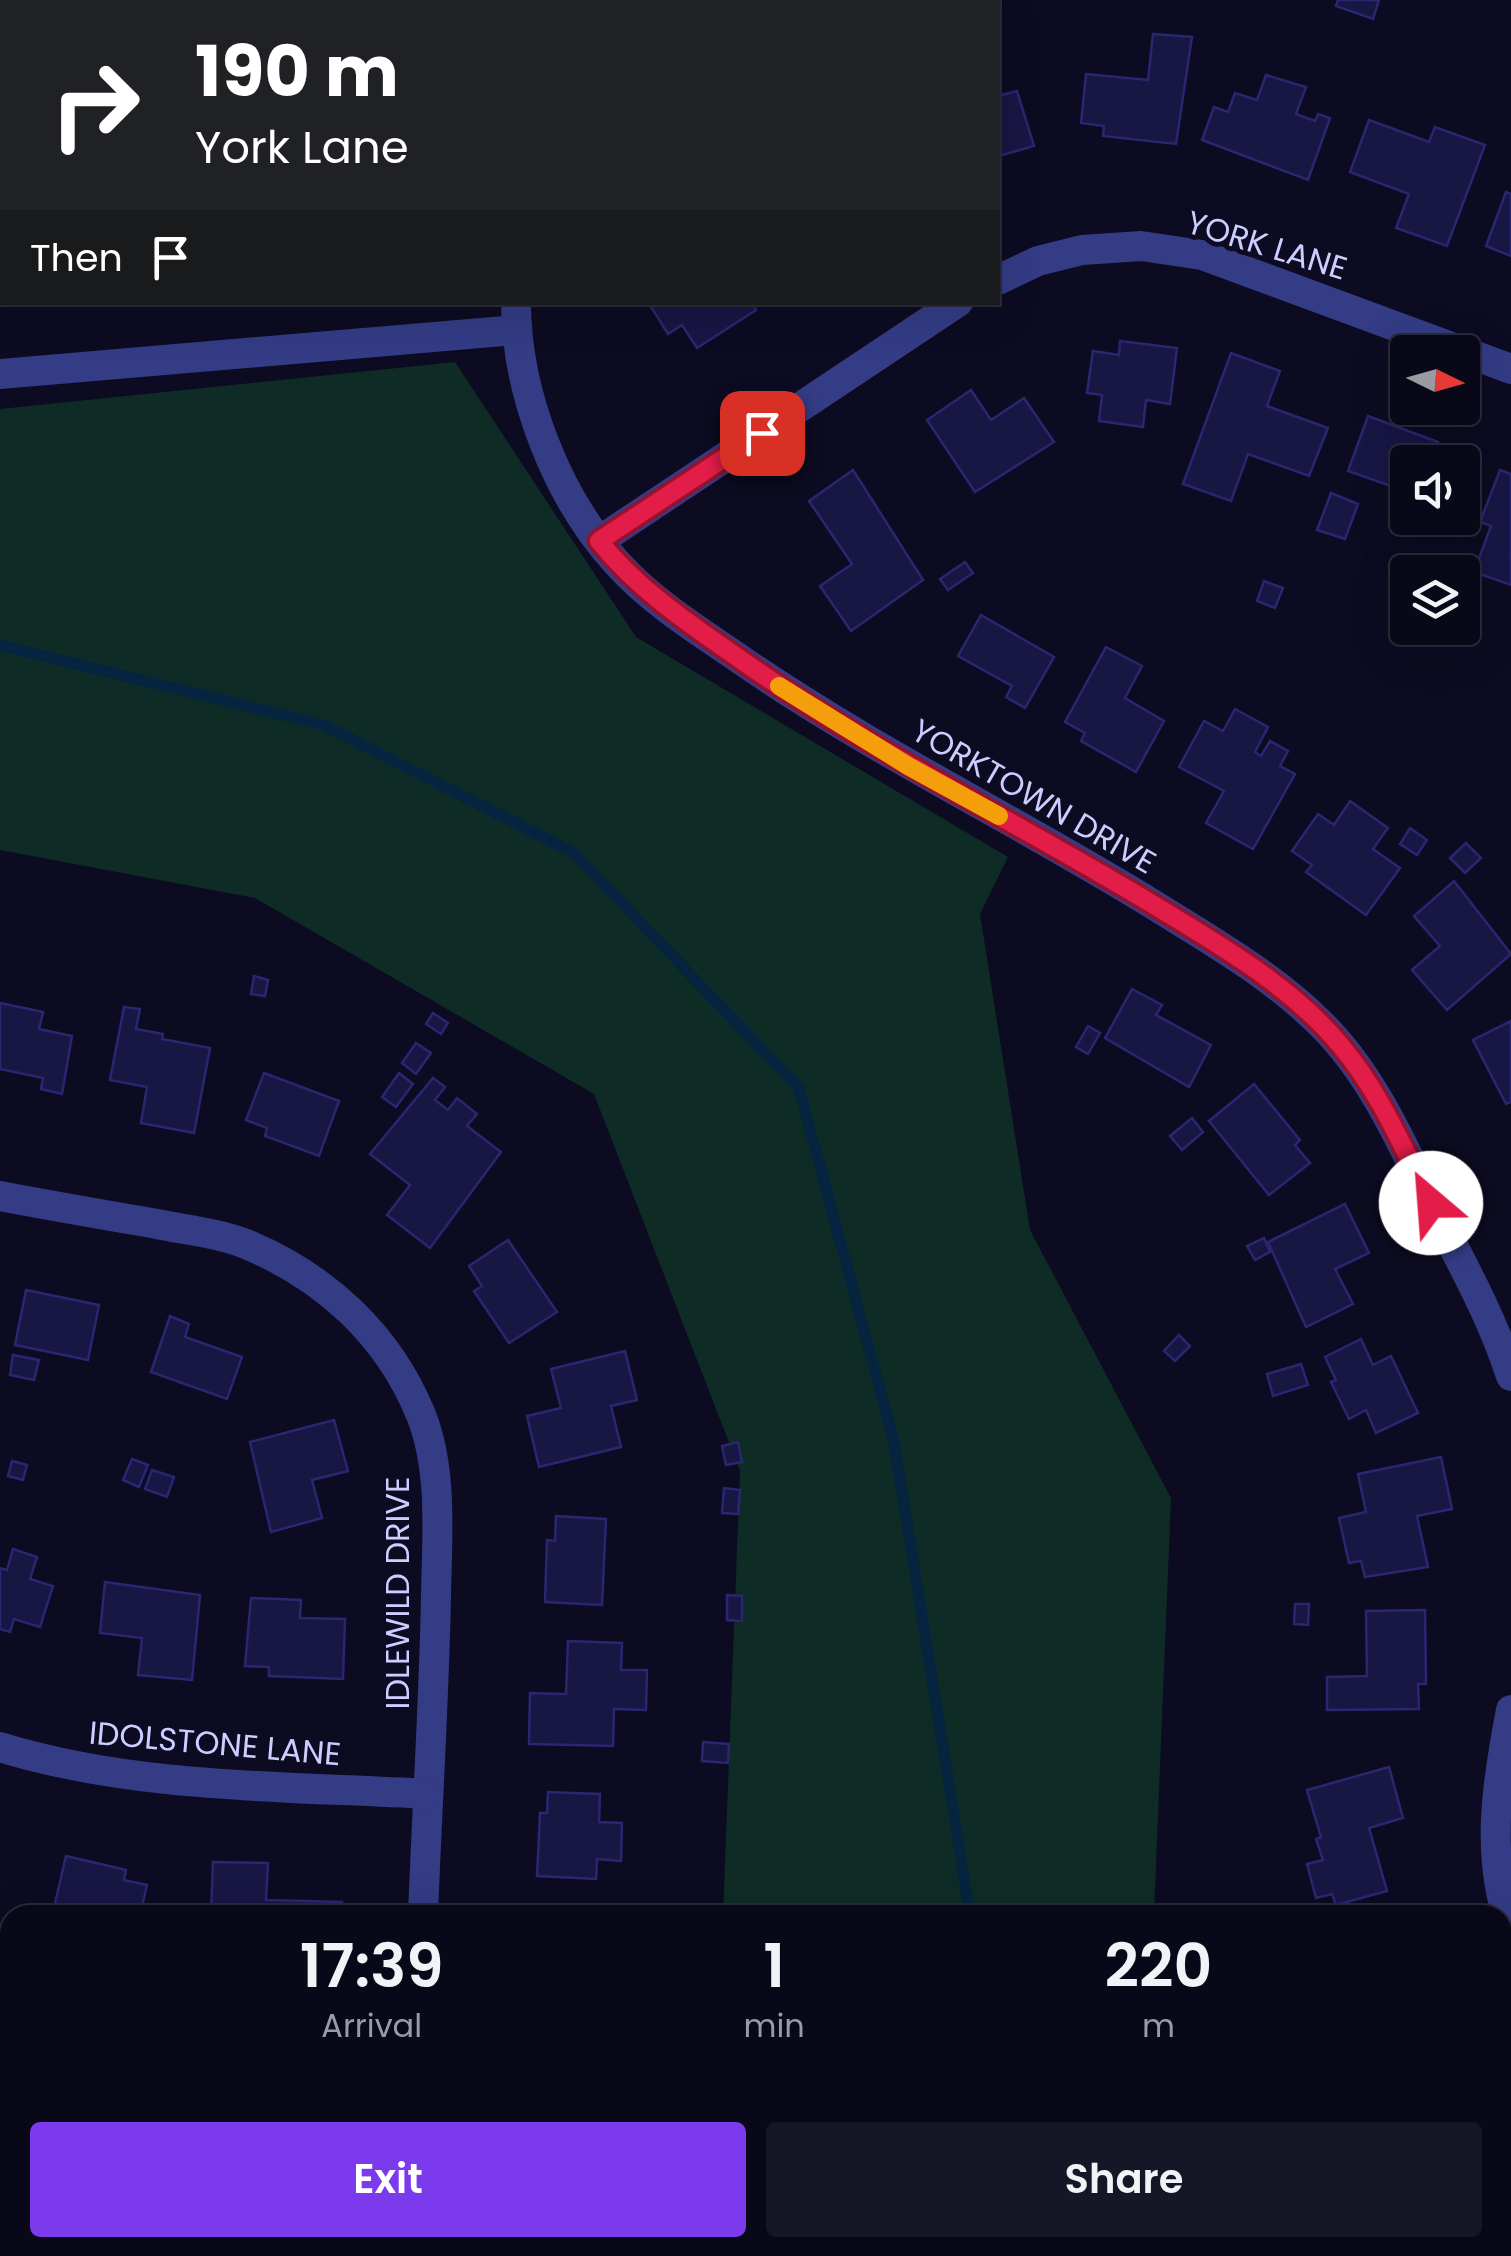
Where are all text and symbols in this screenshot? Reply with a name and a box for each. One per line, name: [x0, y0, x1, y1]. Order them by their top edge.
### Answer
text: 190 m: [195, 22, 399, 121]
icon: right: [30, 40, 160, 170]
text: York Lane: [195, 116, 409, 179]
street label: YORK LANE: [1181, 199, 1353, 291]
icon: arrive: [143, 230, 198, 285]
text: Then: [30, 231, 123, 284]
north arrow: [1390, 335, 1480, 425]
map controls: [1390, 335, 1480, 645]
pin: [720, 391, 805, 476]
icon: arrive: [735, 406, 790, 461]
button: sound: [1390, 445, 1480, 535]
button: layers: [1390, 555, 1480, 645]
street label: YORKTOWN DRIVE: [904, 708, 1164, 884]
position arrow: [1379, 1151, 1483, 1255]
street label: IDLEWILD DRIVE: [375, 1477, 420, 1709]
street label: IDOLSTONE LANE: [87, 1710, 343, 1776]
text: 17:39: [300, 1924, 444, 2008]
text: 1: [763, 1924, 785, 2008]
text: 220: [1105, 1924, 1212, 2008]
text: Arrival: [321, 2003, 422, 2048]
text: min: [743, 2003, 805, 2048]
text: m: [1142, 2003, 1175, 2048]
button: Exit: [30, 2122, 746, 2237]
button: Share: [766, 2122, 1482, 2237]

